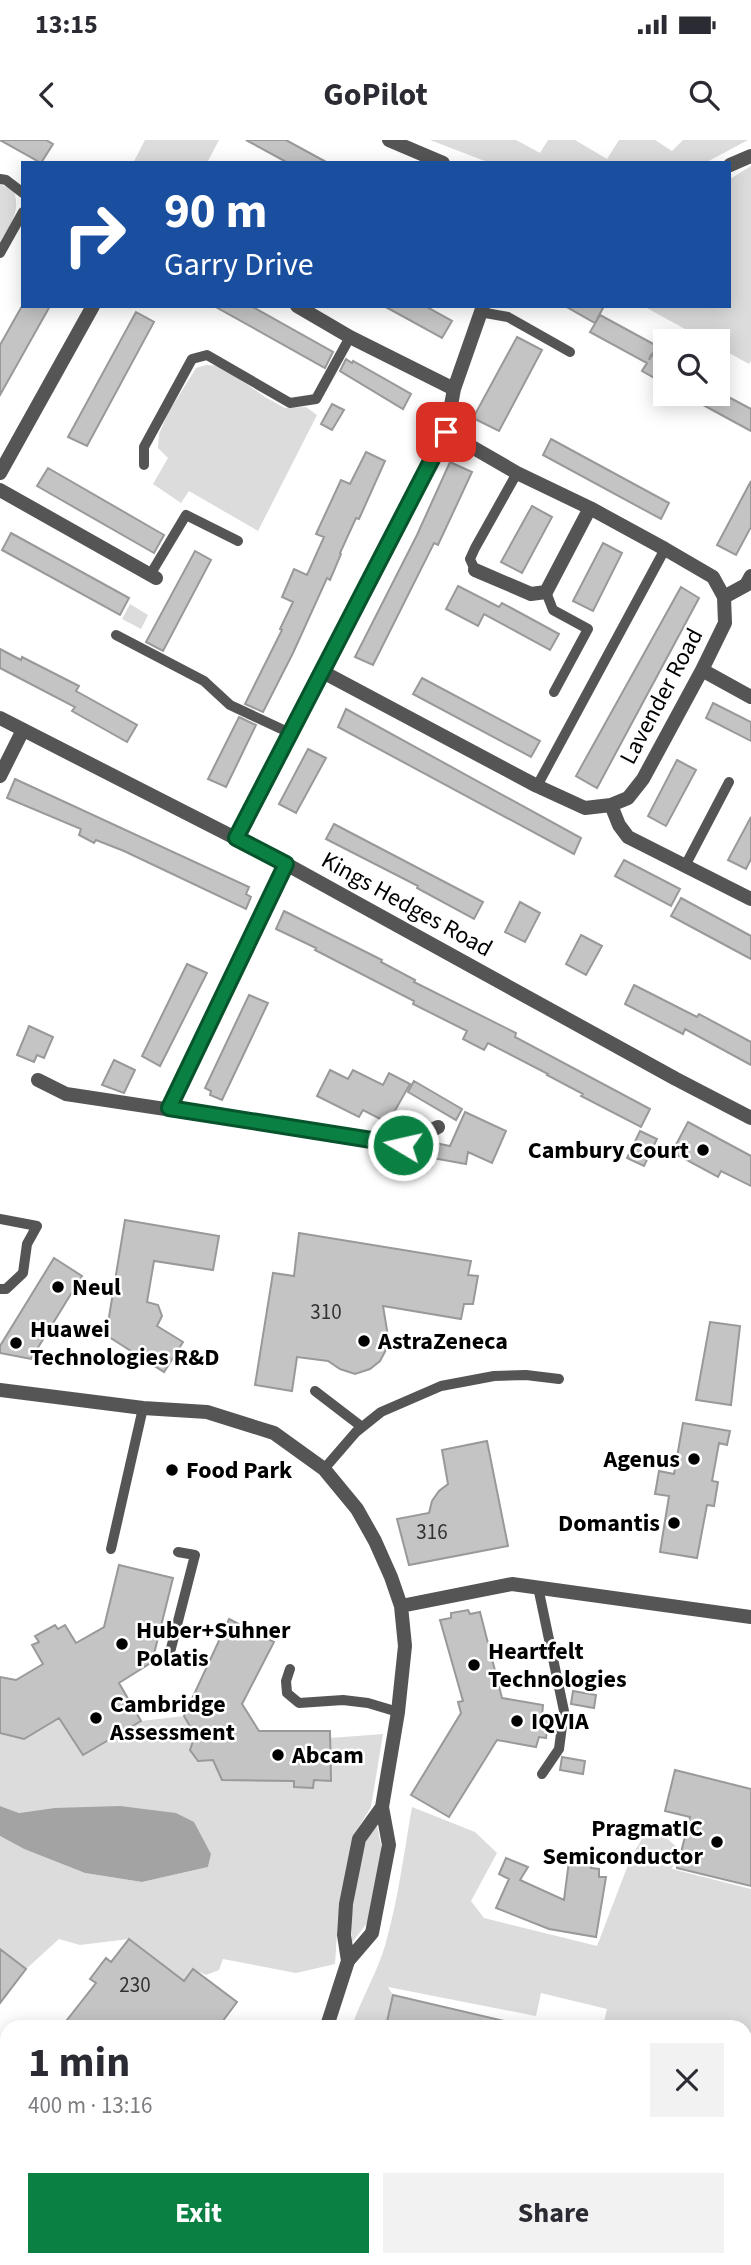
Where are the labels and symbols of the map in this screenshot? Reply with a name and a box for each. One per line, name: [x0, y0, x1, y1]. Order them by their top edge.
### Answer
pin: [416, 402, 476, 462]
street label: Lavender Road: [611, 622, 712, 771]
street label: Kings Hedges Road: [315, 843, 499, 966]
position arrow: [366, 1108, 440, 1182]
place label: Cambury Court: [528, 1133, 689, 1168]
marker: Cambury Court: [695, 1142, 711, 1158]
place label: Neul: [72, 1270, 121, 1305]
marker: Neul: [50, 1279, 66, 1295]
house number: 310: [310, 1297, 342, 1327]
place label: Huawei Technologies R&D: [30, 1312, 219, 1375]
place label: AstraZeneca: [377, 1324, 508, 1359]
marker: AstraZeneca: [356, 1333, 372, 1349]
marker: Huawei Technologies R&D: [8, 1335, 24, 1351]
place label: Agenus: [602, 1442, 680, 1477]
marker: Agenus: [686, 1451, 702, 1467]
place label: Food Park: [186, 1453, 293, 1488]
marker: Food Park: [164, 1462, 180, 1478]
place label: Domantis: [558, 1506, 660, 1541]
marker: Domantis: [666, 1515, 682, 1531]
house number: 316: [416, 1517, 448, 1547]
place label: Huber+Suhner Polatis: [136, 1613, 291, 1676]
place label: Heartfelt Technologies: [488, 1634, 627, 1697]
marker: Huber+Suhner Polatis: [114, 1636, 130, 1652]
marker: Heartfelt Technologies: [466, 1657, 482, 1673]
place label: Cambridge Assessment: [109, 1687, 235, 1750]
place label: IQVIA: [531, 1704, 589, 1739]
marker: Cambridge Assessment: [88, 1710, 104, 1726]
marker: IQVIA: [509, 1713, 525, 1729]
place label: Abcam: [291, 1738, 364, 1773]
marker: Abcam: [270, 1747, 286, 1763]
place label: PragmatIC Semiconductor: [542, 1811, 703, 1874]
marker: PragmatIC Semiconductor: [709, 1834, 725, 1850]
house number: 230: [119, 1970, 151, 2000]

